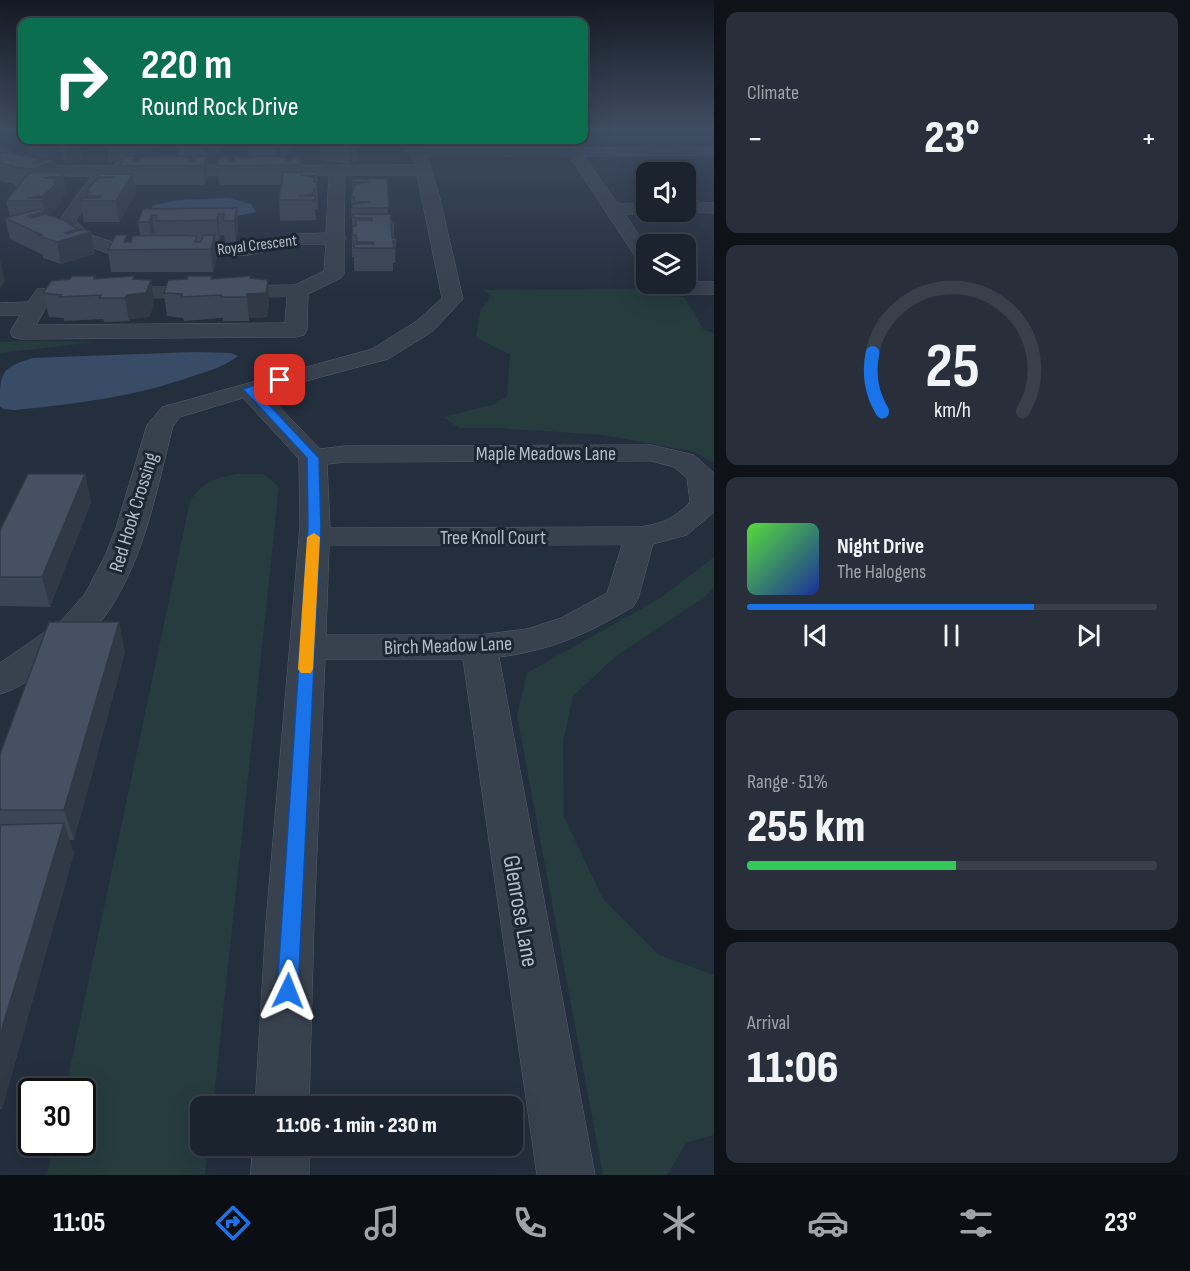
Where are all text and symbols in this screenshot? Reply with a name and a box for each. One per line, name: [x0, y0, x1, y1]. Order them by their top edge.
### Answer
text: 220 m: [141, 40, 232, 91]
icon: right: [42, 42, 120, 120]
text: Climate: [747, 81, 799, 105]
text: Round Rock Drive: [141, 91, 299, 123]
text: 23°: [924, 111, 980, 166]
text: −: [747, 119, 763, 159]
text: +: [1141, 119, 1157, 159]
map controls: [636, 162, 696, 294]
button: sound: [636, 162, 696, 222]
street label: Royal Crescent: [216, 231, 298, 260]
button: layers: [636, 234, 696, 294]
text: 25: [925, 330, 979, 405]
pin: [254, 354, 305, 405]
icon: arrive: [263, 363, 296, 396]
text: km/h: [933, 398, 971, 423]
street label: Maple Meadows Lane: [476, 442, 616, 466]
street label: Red Hook Crossing: [104, 450, 164, 575]
street label: Tree Knoll Court: [440, 526, 546, 550]
text: Night Drive: [837, 533, 924, 560]
text: The Halogens: [837, 560, 926, 584]
icon: previous: [799, 619, 832, 652]
icon: pause: [935, 619, 968, 652]
icon: next: [1072, 619, 1105, 652]
street label: Birch Meadow Lane: [384, 632, 512, 660]
text: Range · 51%: [747, 770, 828, 794]
text: 255 km: [747, 800, 865, 855]
street label: Glenrose Lane: [496, 853, 545, 969]
position arrow: [256, 959, 320, 1023]
text: Arrival: [747, 1011, 790, 1035]
text: 11:06: [747, 1041, 839, 1096]
speed limit sign: 30: [18, 1078, 96, 1156]
text: 11:06 · 1 min · 230 m: [276, 1112, 437, 1139]
icon: directions: [212, 1202, 254, 1244]
icon: music: [361, 1202, 403, 1244]
icon: phone: [509, 1202, 551, 1244]
icon: climate: [658, 1202, 700, 1244]
icon: car: [807, 1202, 849, 1244]
icon: filters: [955, 1202, 997, 1244]
text: 11:05: [53, 1207, 105, 1239]
text: 23°: [1104, 1207, 1137, 1239]

